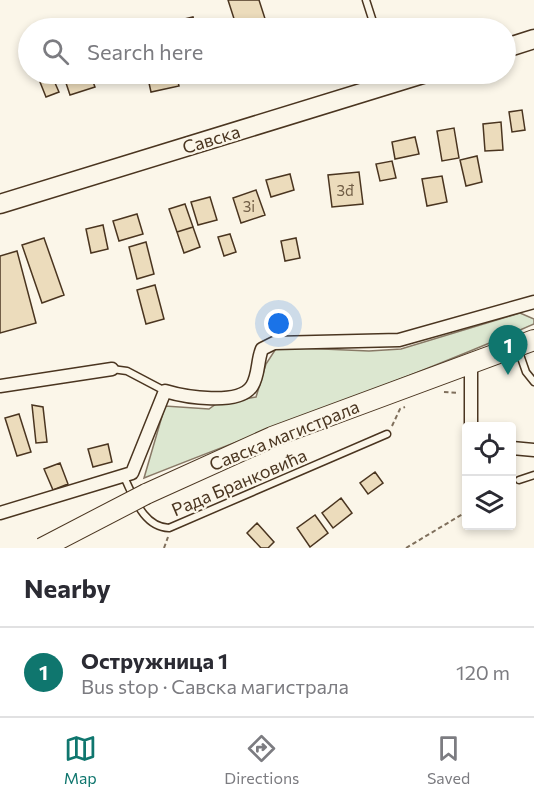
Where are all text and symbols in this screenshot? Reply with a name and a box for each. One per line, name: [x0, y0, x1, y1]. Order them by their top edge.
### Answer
search box: [18, 18, 516, 84]
icon: search: [39, 35, 72, 68]
text: Search here: [87, 38, 203, 65]
street label: Савска: [180, 120, 242, 158]
house number: 3đ: [336, 181, 355, 199]
house number: 3i: [243, 197, 255, 215]
your location: [264, 309, 293, 338]
pin: 1: [488, 326, 528, 375]
street label: Савска магистрала: [206, 395, 362, 475]
map controls: [462, 422, 516, 530]
button: locate: [462, 422, 516, 476]
street label: Рада Бранковића: [168, 444, 310, 520]
button: layers: [462, 476, 516, 530]
text: Nearby: [24, 572, 111, 603]
text: Остружница 1: [81, 647, 228, 674]
text: 1: [39, 660, 48, 684]
text: 120 m: [456, 660, 510, 684]
text: Bus stop · Савска магистрала: [81, 674, 349, 698]
tab: Map: [64, 732, 97, 787]
tab: Directions: [224, 732, 299, 787]
tab: Saved: [427, 732, 470, 787]

